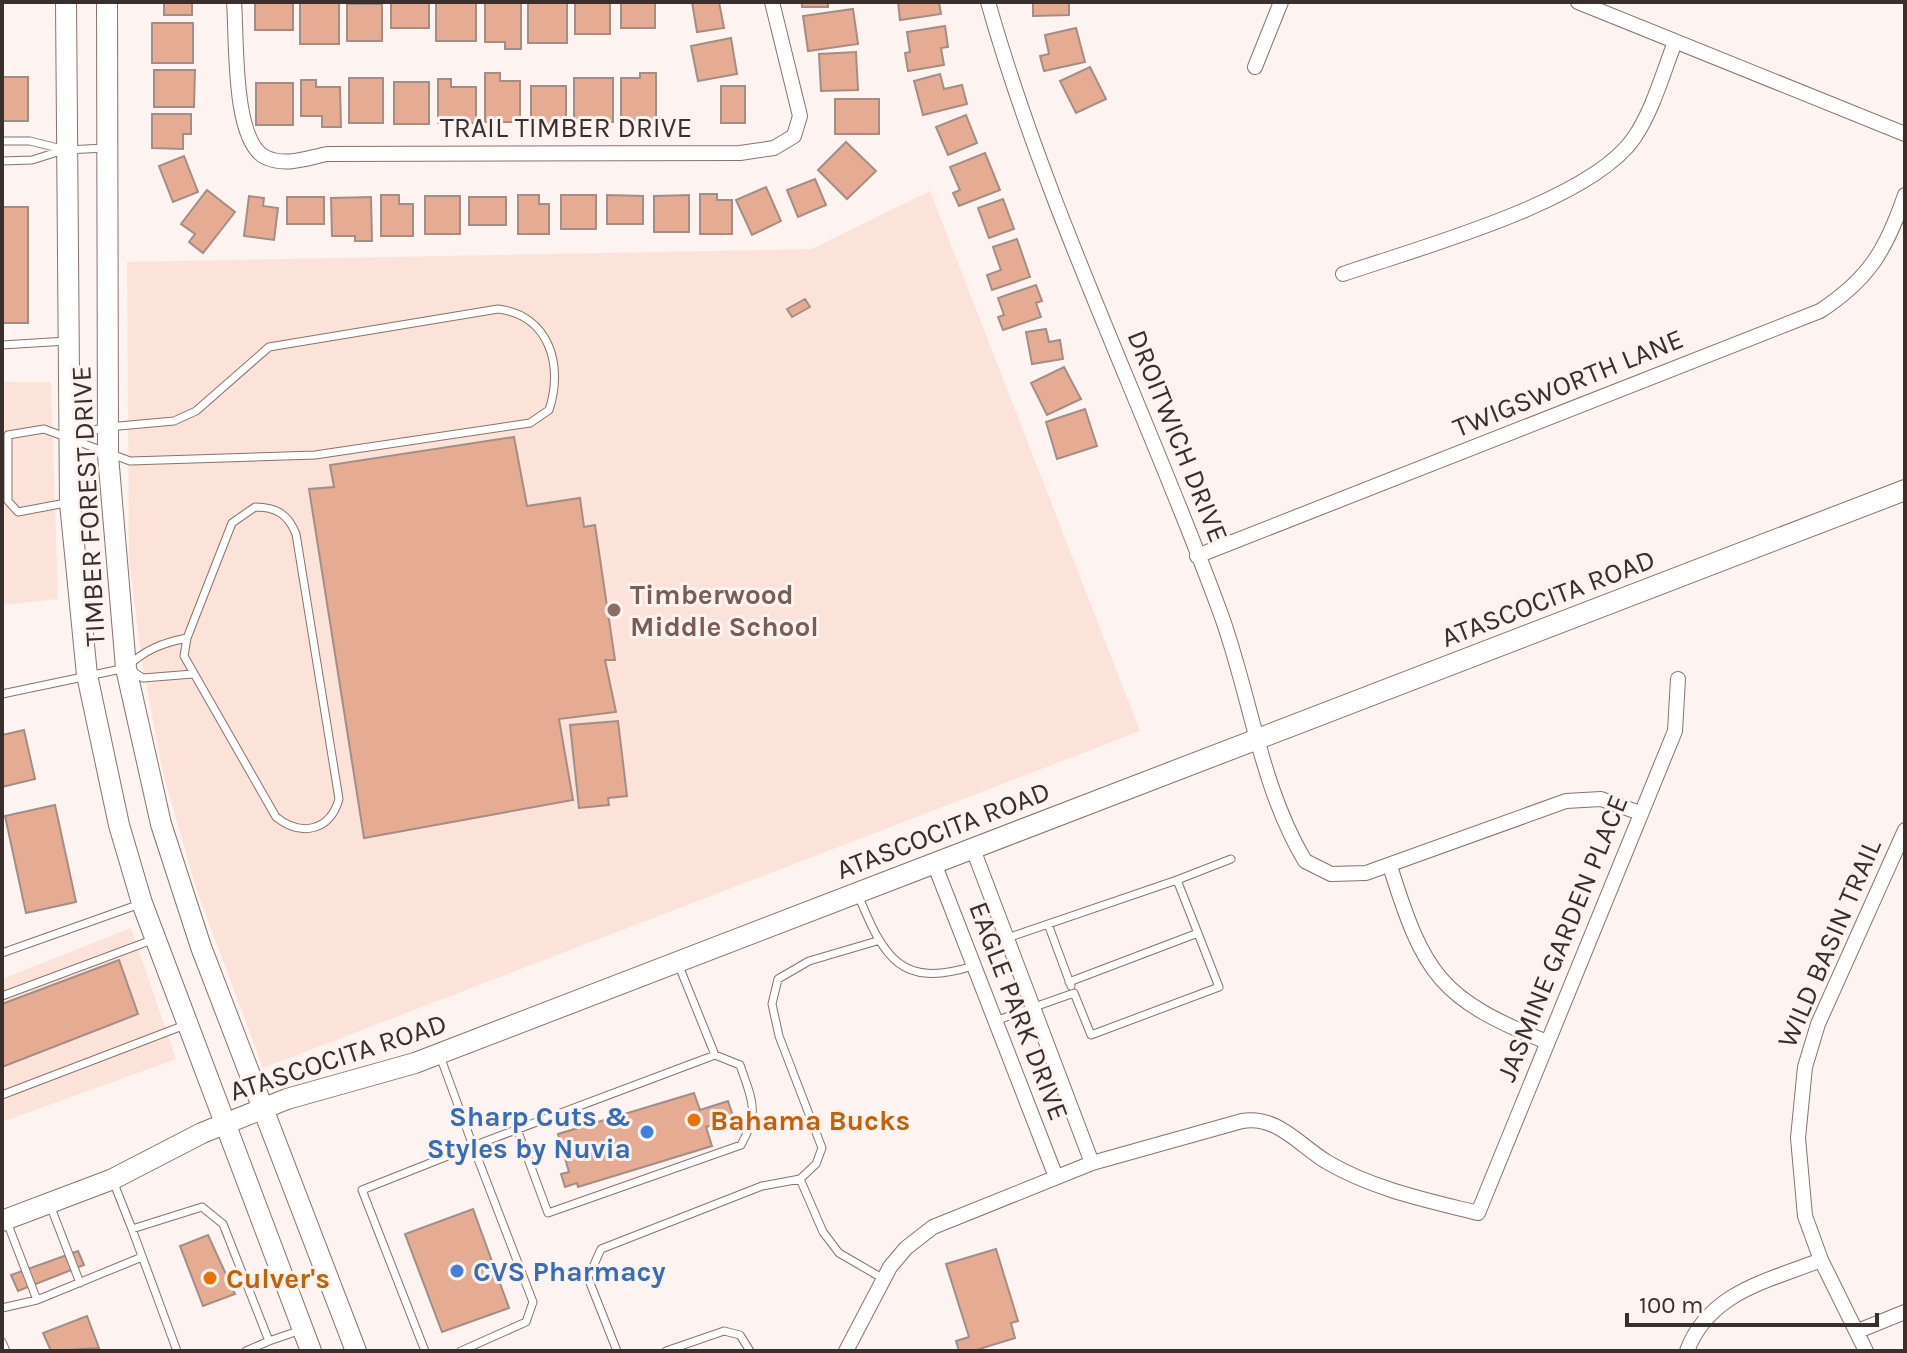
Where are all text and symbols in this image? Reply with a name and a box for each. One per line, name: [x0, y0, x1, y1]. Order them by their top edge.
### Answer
street label: TRAIL TIMBER DRIVE: [440, 111, 692, 144]
street label: TWIGSWORTH LANE: [1448, 322, 1688, 444]
street label: DROITWICH DRIVE: [1120, 325, 1236, 547]
street label: TIMBER FOREST DRIVE: [64, 365, 112, 647]
street label: ATASCOCITA ROAD: [1436, 542, 1660, 654]
place label: Timberwood Middle School: [630, 578, 819, 643]
marker: Timberwood Middle School: [605, 601, 623, 619]
street label: ATASCOCITA ROAD: [831, 774, 1055, 886]
street label: JASMINE GARDEN PLACE: [1489, 790, 1635, 1086]
street label: WILD BASIN TRAIL: [1770, 834, 1888, 1052]
street label: EAGLE PARK DRIVE: [962, 897, 1076, 1125]
street label: ATASCOCITA ROAD: [225, 1006, 451, 1108]
place label: Sharp Cuts & Styles by Nuvia: [427, 1100, 631, 1165]
place label: Bahama Bucks: [710, 1104, 910, 1137]
marker: Bahama Bucks: [685, 1111, 703, 1129]
marker: Sharp Cuts & Styles by Nuvia: [638, 1123, 656, 1141]
place label: CVS Pharmacy: [473, 1255, 666, 1288]
place label: Culver's: [226, 1262, 330, 1295]
marker: CVS Pharmacy: [448, 1262, 466, 1280]
marker: Culver's: [201, 1269, 219, 1287]
scale bar: [1627, 1277, 1877, 1327]
text: 100 m: [1639, 1291, 1704, 1319]

